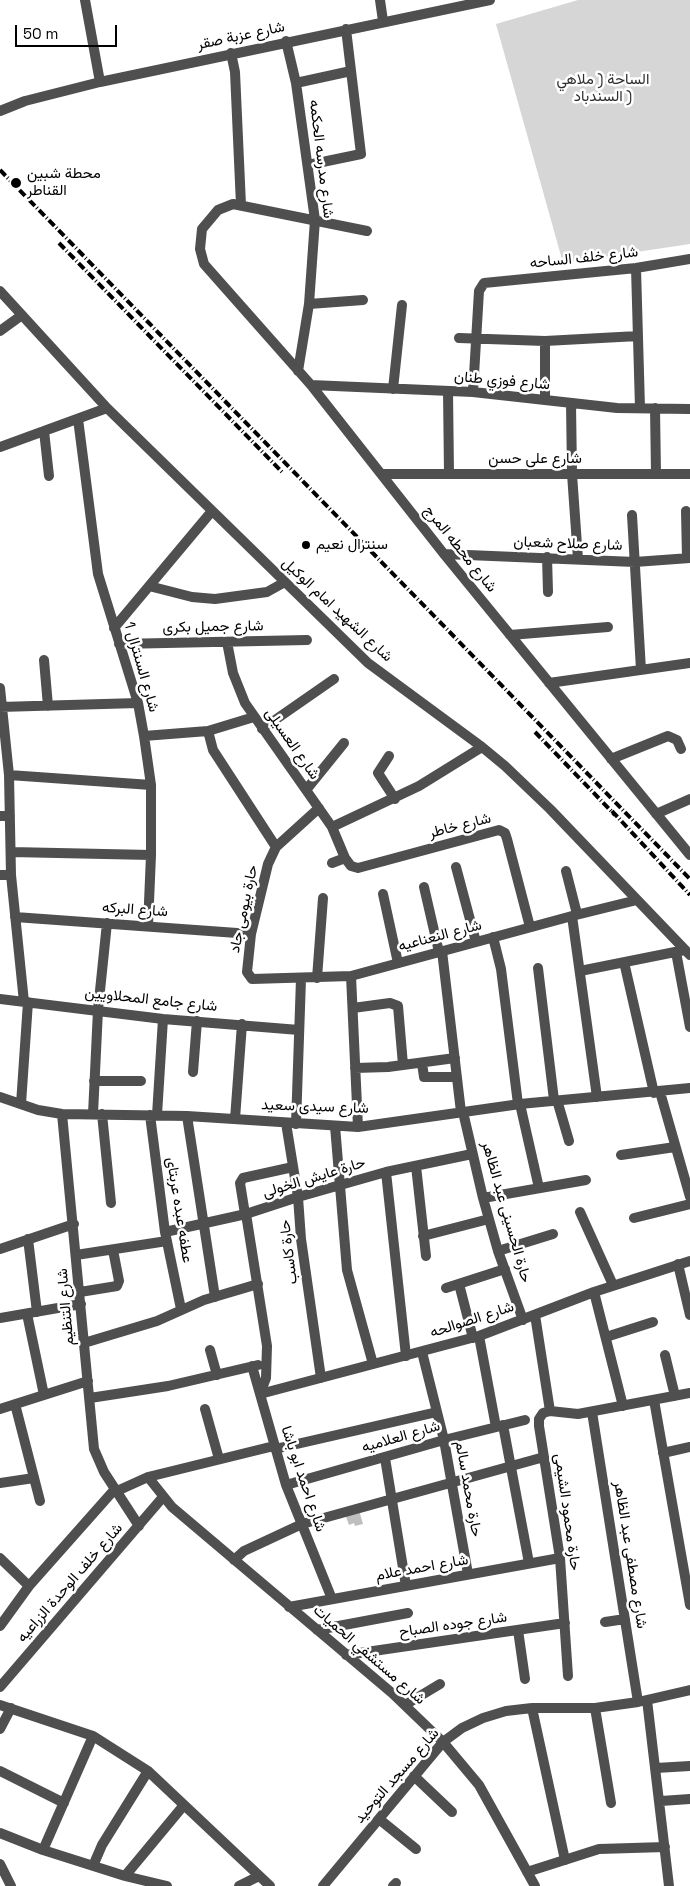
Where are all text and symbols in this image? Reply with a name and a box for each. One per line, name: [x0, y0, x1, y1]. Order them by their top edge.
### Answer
scale bar: [18, 15, 120, 47]
street label: شارع عزبة صقر: [196, 18, 286, 54]
text: 50 m: [23, 24, 58, 43]
park label: الساحة ( ملاهي السندباد ): [557, 71, 649, 106]
street label: شارع مدرسه الحكمه: [305, 99, 337, 219]
place label: محطة شبين القناطر: [27, 165, 101, 200]
marker: محطة شبين القناطر: [9, 176, 23, 190]
street label: شارع خلف الساحه: [529, 243, 639, 273]
street label: شارع فوزي طنان: [453, 368, 551, 394]
street label: شارع على حسن: [488, 450, 582, 468]
street label: شارع محطه المرج: [420, 502, 500, 596]
street label: شارع صلاح شعبان: [513, 533, 623, 555]
place label: سنترال نعيم: [316, 536, 388, 554]
marker: سنترال نعيم: [300, 539, 312, 551]
street label: شارع الشهيد امام الوكيل: [278, 554, 396, 666]
street label: شارع جميل بكرى: [162, 617, 264, 637]
street label: شارع السنترال 1: [120, 620, 162, 714]
street label: شارع العسيلى: [261, 705, 323, 783]
street label: شارع خاطر: [427, 810, 493, 842]
street label: حارة بيومى جاد: [226, 864, 262, 954]
street label: شارع البركه: [102, 899, 168, 921]
street label: شارع النعناعيه: [396, 916, 484, 956]
street label: شارع جامع المحلاويين: [84, 984, 218, 1016]
street label: شارع سيدى سعيد: [261, 1096, 369, 1118]
street label: حارة الحسينى عبد الظاهر: [477, 1139, 535, 1285]
street label: حارة عايش الخولى: [261, 1154, 367, 1202]
street label: عطفه عبده عربتاى: [162, 1156, 196, 1264]
street label: حارة كاسب: [276, 1219, 302, 1285]
street label: شارع التنظيم: [54, 1268, 78, 1346]
street label: شارع الصوالحه: [428, 1298, 516, 1342]
street label: شارع العلاميه: [360, 1417, 442, 1457]
street label: شارع احمد ابو باشا: [277, 1424, 329, 1534]
street label: حارة محمد سالم: [451, 1440, 485, 1538]
street label: حارة محمود الشيمى: [550, 1452, 584, 1572]
street label: شارع مصطفى عبد الظاهر: [609, 1480, 651, 1630]
street label: شارع خلف الوحدة الزراعيه: [13, 1520, 127, 1646]
street label: شارع احمد علام: [374, 1551, 470, 1585]
street label: شارع مستشفي الحميات: [309, 1601, 429, 1709]
street label: شارع جوده الصباح: [398, 1609, 508, 1641]
street label: شارع مسجد التوحيد: [351, 1725, 443, 1827]

